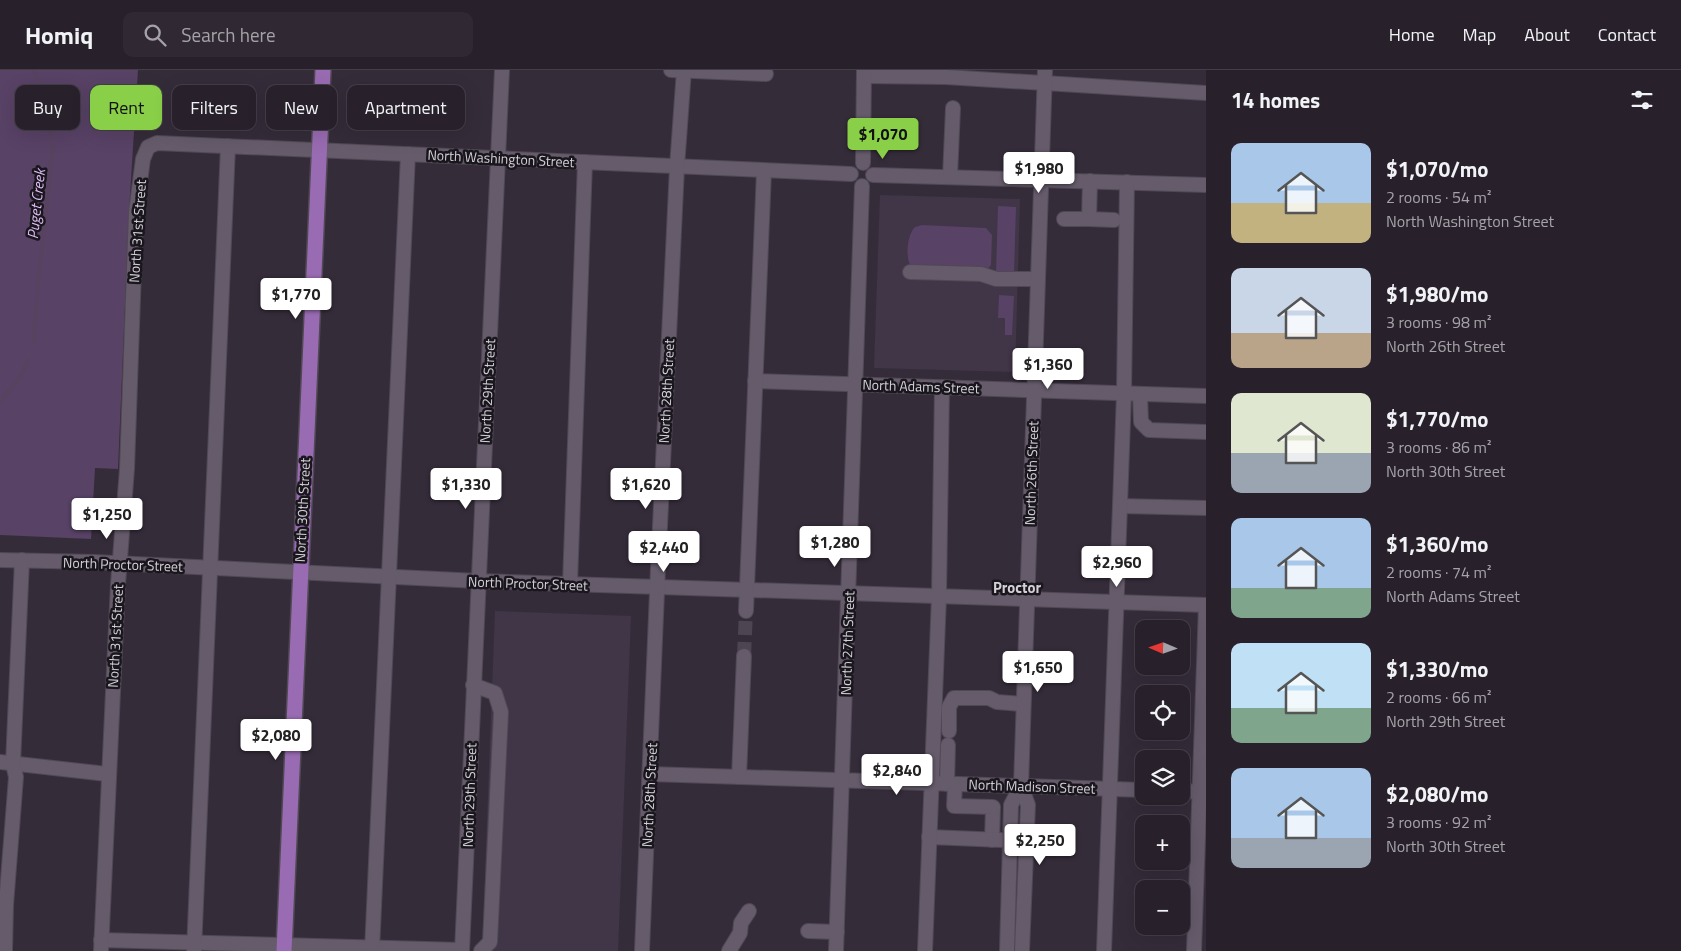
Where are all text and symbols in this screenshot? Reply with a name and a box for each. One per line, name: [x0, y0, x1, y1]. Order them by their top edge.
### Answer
search box: [123, 12, 473, 57]
text: Homiq: [25, 17, 93, 53]
text: Search here: [181, 20, 275, 49]
icon: search: [141, 21, 169, 49]
text: Home: [1389, 21, 1435, 48]
text: Map: [1463, 21, 1496, 48]
text: About: [1524, 21, 1570, 48]
text: Contact: [1598, 21, 1656, 48]
text: 14 homes: [1231, 84, 1320, 116]
chip: Buy: [15, 85, 80, 130]
chip: Rent: [90, 85, 162, 130]
chip: Filters: [172, 85, 256, 130]
chip: New: [266, 85, 337, 130]
chip: Apartment: [347, 85, 465, 130]
icon: filters: [1628, 86, 1656, 114]
pin: $1,070: [842, 118, 924, 160]
text: $1,070: [858, 122, 908, 146]
street label: North Washington Street: [427, 144, 575, 172]
pin: $1,980: [998, 152, 1080, 194]
text: $1,070/mo: [1386, 153, 1488, 185]
text: $1,980: [1014, 156, 1064, 180]
icon: home: [1271, 163, 1331, 223]
water label: Puget Creek: [21, 166, 51, 240]
street label: North 31st Street: [123, 179, 151, 283]
text: 2 rooms · 54 m²: [1386, 185, 1491, 209]
text: North Washington Street: [1386, 209, 1554, 233]
pin: $1,770: [255, 278, 337, 320]
text: $1,980/mo: [1386, 278, 1488, 310]
text: $1,770: [271, 282, 321, 306]
icon: home: [1271, 288, 1331, 348]
text: 3 rooms · 98 m²: [1386, 310, 1491, 334]
text: North 26th Street: [1386, 334, 1505, 358]
street label: North 29th Street: [474, 338, 500, 444]
street label: North 28th Street: [653, 338, 679, 444]
pin: $1,360: [1007, 348, 1089, 390]
text: $1,360: [1023, 352, 1073, 376]
street label: North Adams Street: [862, 373, 980, 399]
text: $1,770/mo: [1386, 403, 1488, 435]
icon: home: [1271, 413, 1331, 473]
street label: North 26th Street: [1019, 420, 1043, 526]
text: 3 rooms · 86 m²: [1386, 435, 1491, 459]
street label: North 30th Street: [289, 457, 315, 563]
text: North 30th Street: [1386, 459, 1505, 483]
pin: $1,330: [425, 468, 507, 510]
pin: $1,620: [605, 468, 687, 510]
text: $1,330: [441, 472, 491, 496]
text: $1,620: [621, 472, 671, 496]
pin: $1,250: [66, 498, 148, 540]
text: $1,250: [82, 502, 132, 526]
pin: $1,280: [794, 526, 876, 568]
text: $1,360/mo: [1386, 528, 1488, 560]
pin: $2,440: [623, 530, 705, 573]
text: $1,280: [810, 530, 860, 554]
text: $2,440: [639, 535, 689, 559]
icon: home: [1271, 538, 1331, 598]
pin: $2,960: [1076, 546, 1158, 588]
text: $2,960: [1092, 550, 1142, 574]
street label: North Proctor Street: [63, 551, 183, 577]
text: 2 rooms · 74 m²: [1386, 560, 1491, 584]
street label: North Proctor Street: [468, 570, 588, 596]
district label: Proctor: [993, 576, 1041, 599]
street label: North 31st Street: [102, 584, 128, 688]
text: North Adams Street: [1386, 584, 1520, 608]
street label: North 27th Street: [835, 590, 859, 696]
north arrow: [1135, 620, 1190, 675]
map controls: [1135, 620, 1190, 935]
pin: $1,650: [997, 650, 1079, 693]
text: $1,330/mo: [1386, 653, 1488, 685]
text: $1,650: [1013, 655, 1063, 679]
icon: home: [1271, 663, 1331, 723]
button: locate: [1135, 685, 1190, 740]
text: 2 rooms · 66 m²: [1386, 685, 1491, 709]
text: North 29th Street: [1386, 709, 1505, 733]
pin: $2,080: [235, 718, 317, 761]
text: $2,080: [251, 723, 301, 747]
street label: North 29th Street: [457, 742, 481, 848]
street label: North 28th Street: [636, 742, 662, 848]
button: layers: [1135, 750, 1190, 805]
pin: $2,840: [856, 754, 938, 796]
text: $2,840: [872, 758, 922, 782]
street label: North Madison Street: [968, 773, 1096, 799]
text: $2,080/mo: [1386, 778, 1488, 810]
icon: home: [1271, 788, 1331, 848]
text: 3 rooms · 92 m²: [1386, 810, 1491, 834]
button: +: [1135, 815, 1190, 870]
pin: $2,250: [999, 824, 1081, 866]
text: $2,250: [1015, 828, 1065, 852]
text: North 30th Street: [1386, 834, 1505, 858]
button: −: [1135, 880, 1190, 935]

